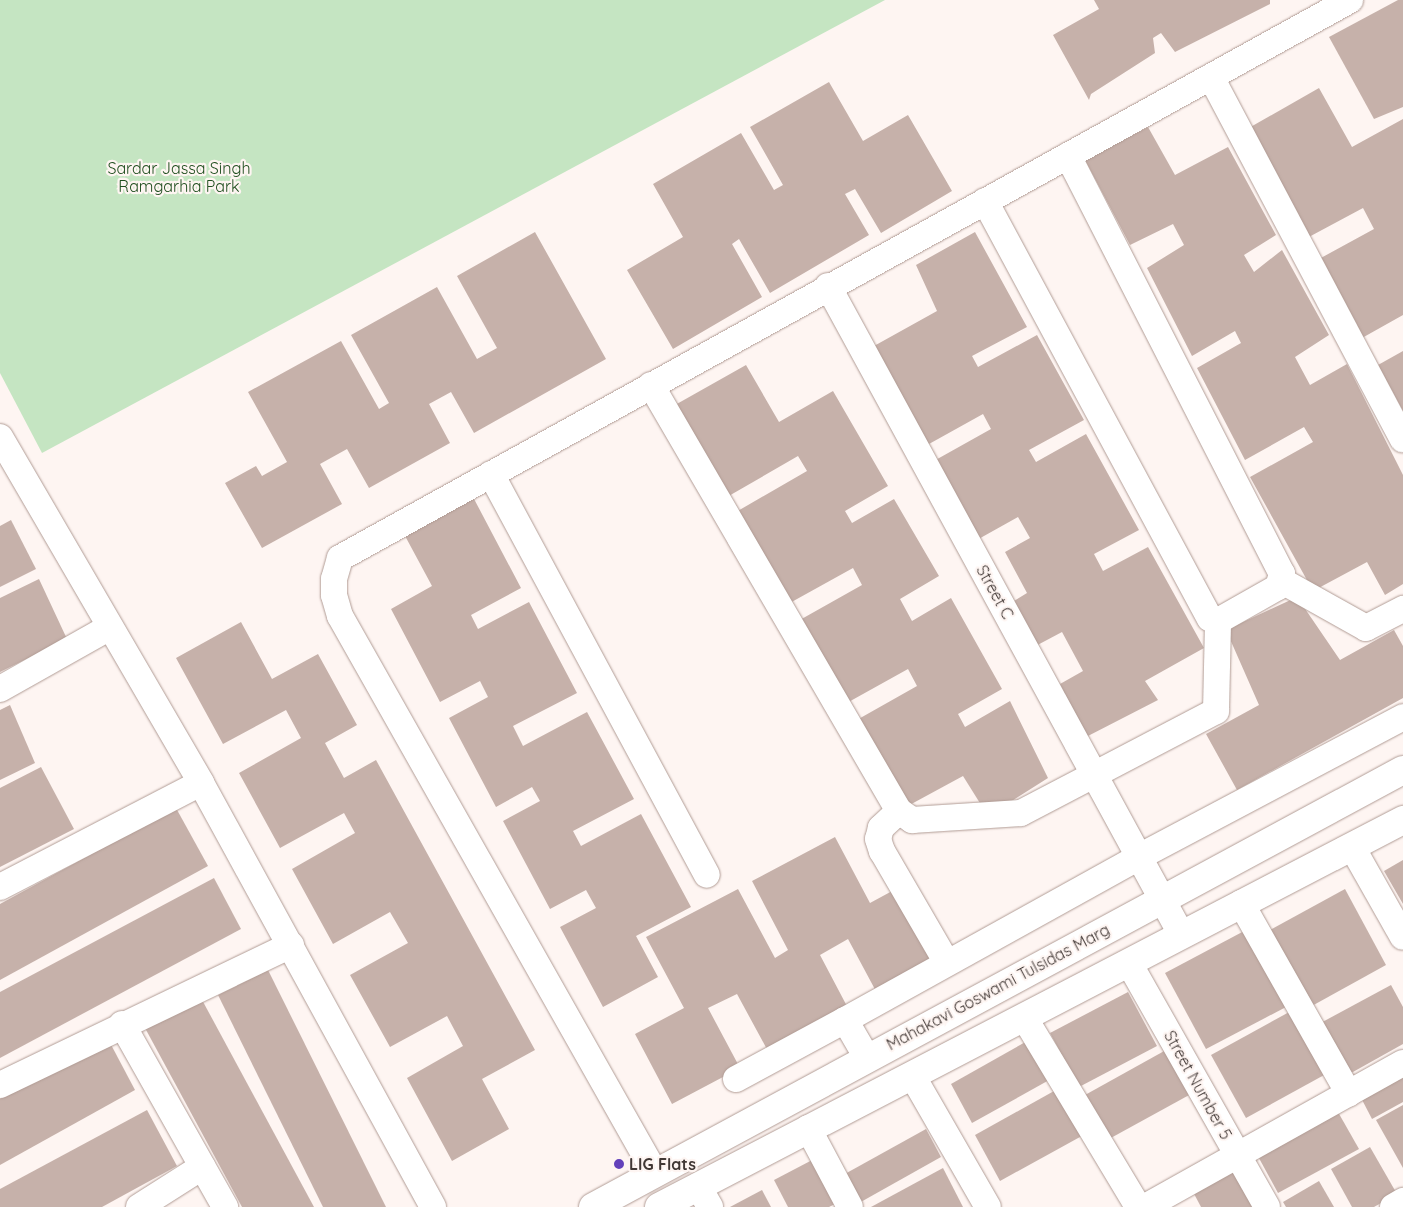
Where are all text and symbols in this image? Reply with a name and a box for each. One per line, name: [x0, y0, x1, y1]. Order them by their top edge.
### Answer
park label: Sardar Jassa Singh Ramgarhia Park: [107, 158, 251, 196]
street label: Street C: [972, 562, 1018, 622]
street label: Mahakavi Goswami Tulsidas Marg: [883, 920, 1113, 1054]
street label: Street Number 5: [1160, 1027, 1236, 1143]
place label: LIG Flats: [629, 1154, 696, 1174]
marker: LIG Flats: [613, 1158, 625, 1170]

